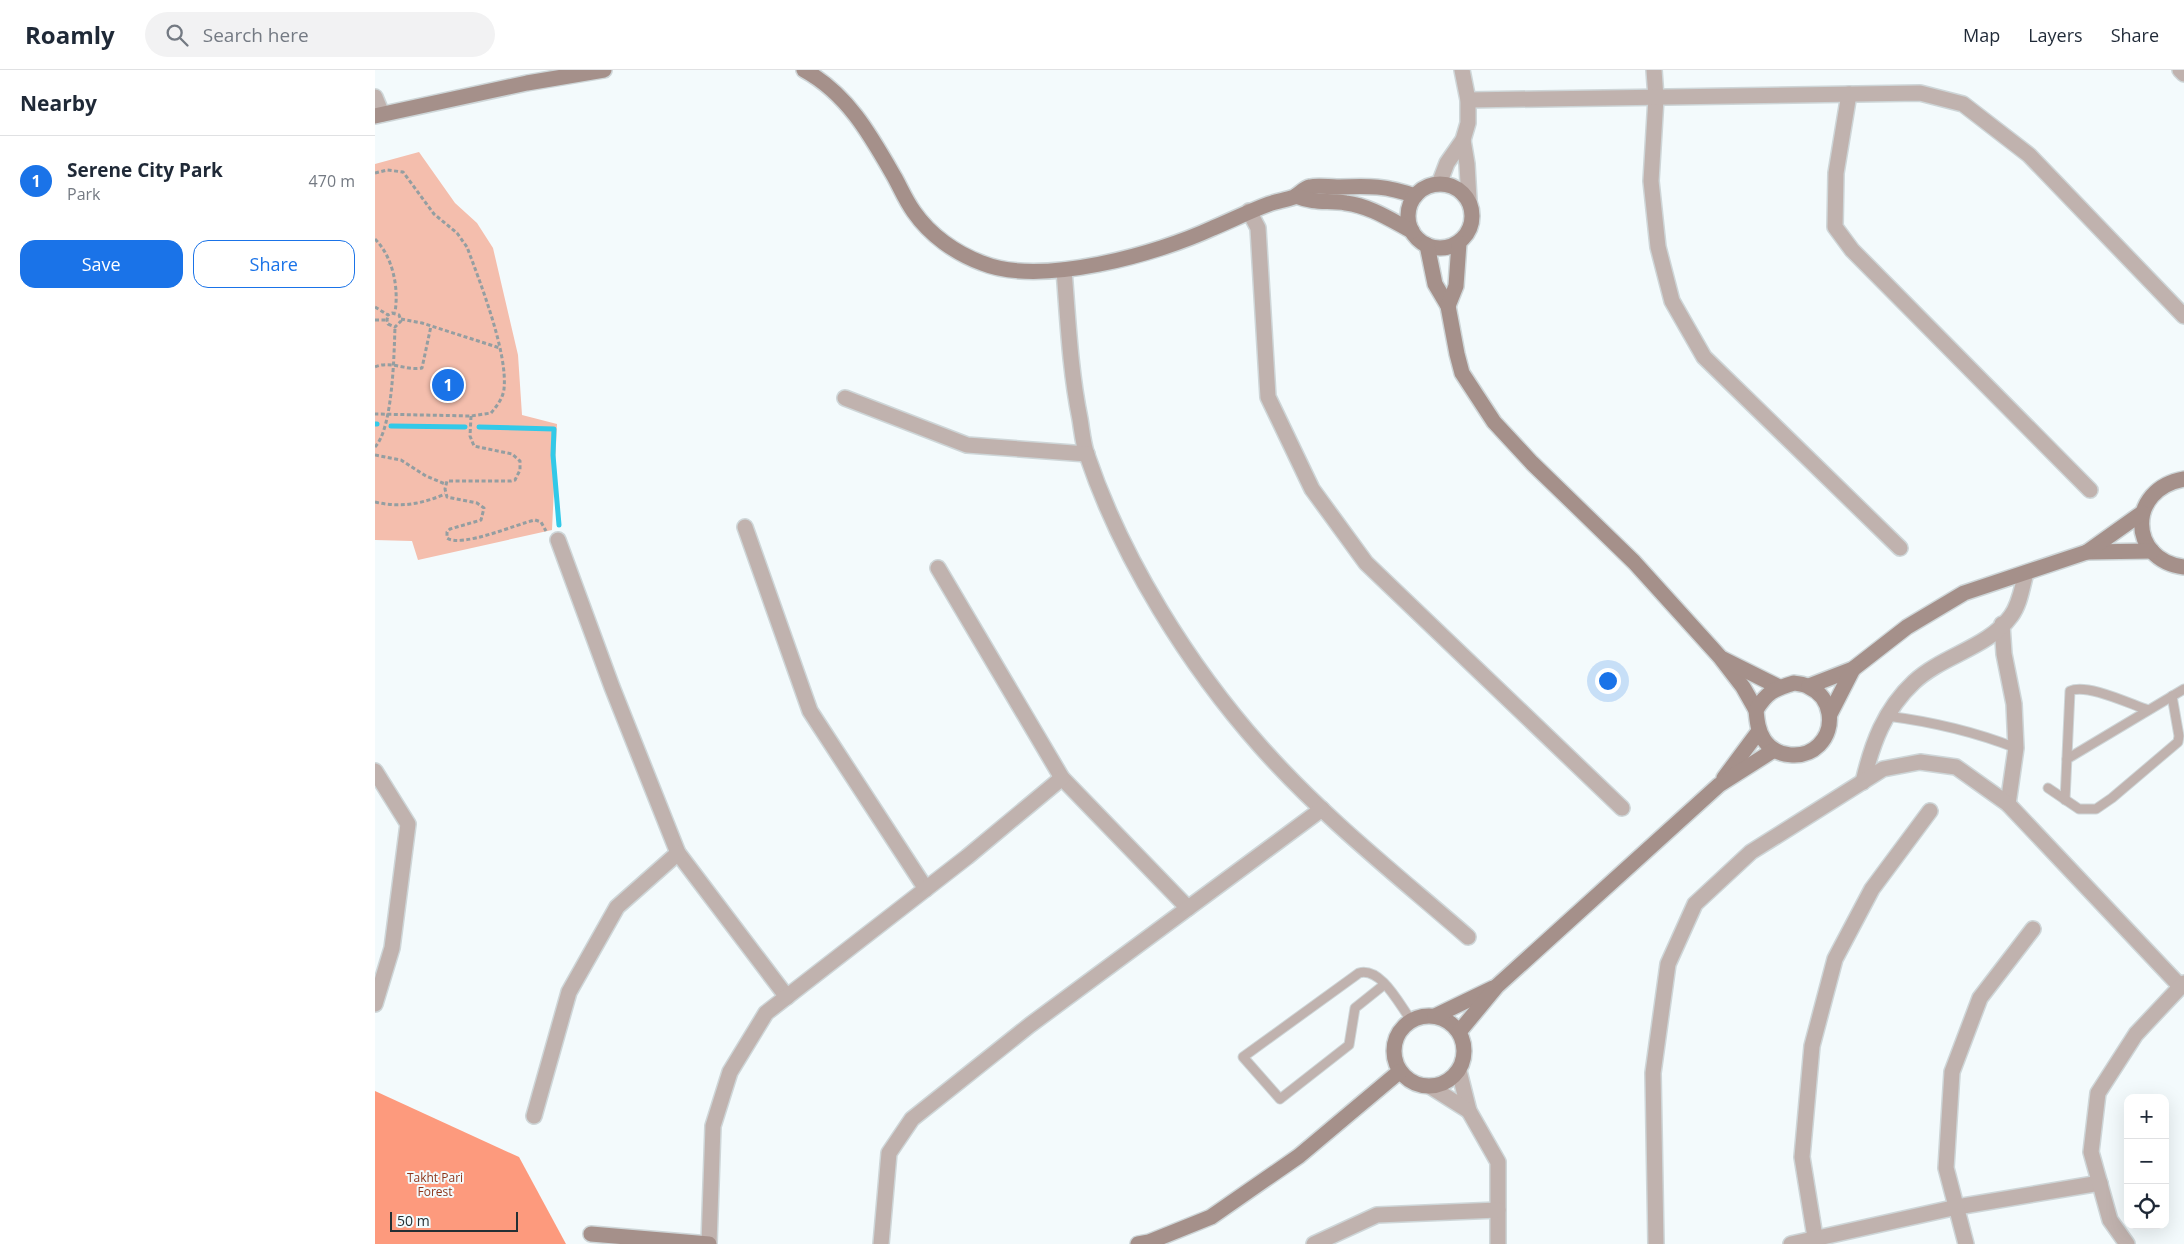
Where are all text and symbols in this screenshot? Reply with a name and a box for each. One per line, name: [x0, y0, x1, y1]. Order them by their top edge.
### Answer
search box: [145, 12, 495, 57]
text: Roamly: [25, 18, 115, 51]
icon: search: [163, 21, 191, 49]
text: Search here: [203, 22, 309, 48]
text: Map: [1963, 23, 2000, 47]
text: Layers: [2028, 23, 2083, 47]
text: Share: [2111, 23, 2159, 47]
text: Nearby: [20, 89, 97, 117]
text: Serene City Park: [67, 157, 223, 183]
text: 1: [31, 170, 41, 192]
text: 470 m: [309, 170, 355, 192]
text: Park: [67, 183, 100, 205]
button: Save: [20, 240, 183, 288]
button: Share: [193, 240, 355, 288]
pin: 1: [432, 366, 464, 404]
your location: [1595, 668, 1621, 694]
map controls: [2124, 1094, 2169, 1229]
button: +: [2124, 1094, 2169, 1139]
button: −: [2124, 1139, 2169, 1184]
park label: Takht Pari Forest: [407, 1169, 463, 1200]
button: locate: [2124, 1184, 2169, 1229]
scale bar: [390, 1209, 517, 1232]
text: 50 m: [397, 1211, 430, 1230]

